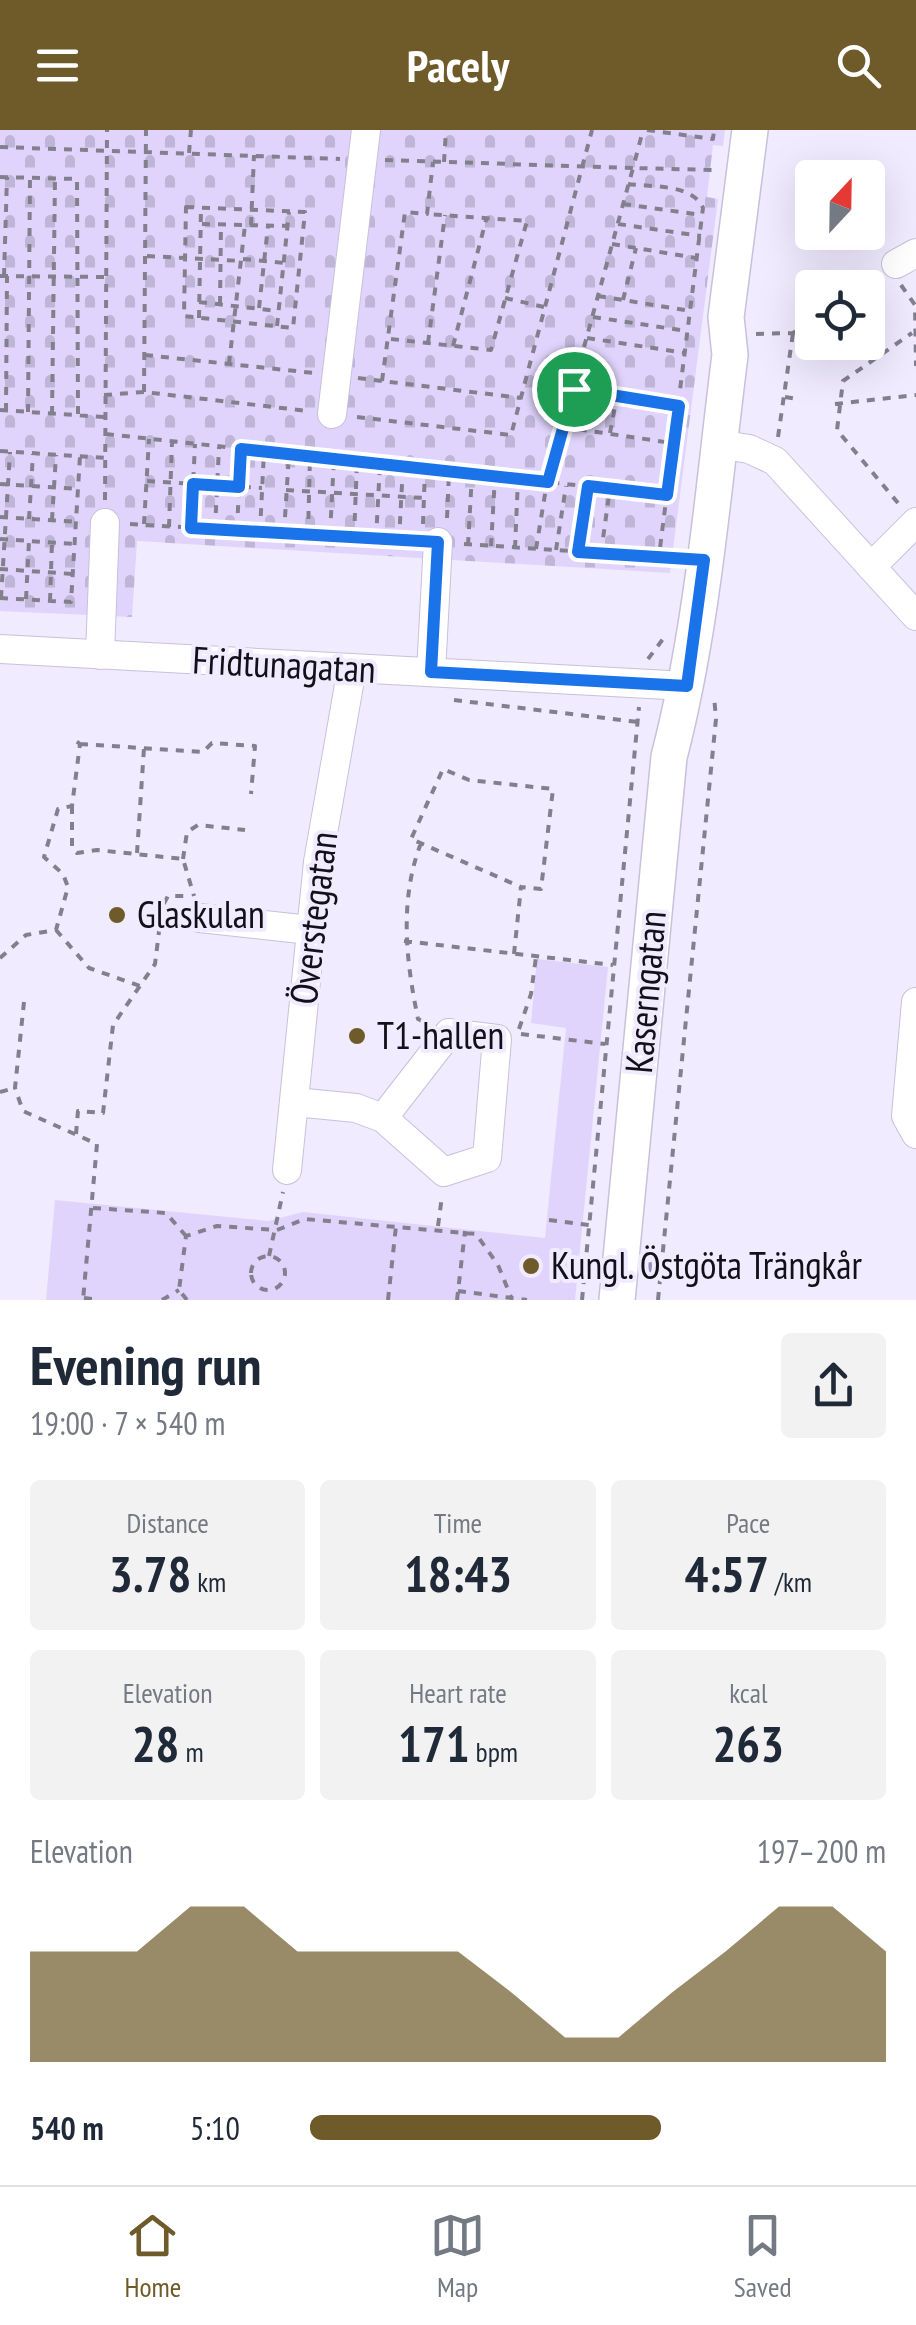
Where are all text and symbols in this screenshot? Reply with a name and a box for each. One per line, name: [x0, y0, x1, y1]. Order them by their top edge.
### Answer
text: Pacely: [407, 36, 509, 94]
icon: menu: [30, 38, 85, 93]
icon: search: [831, 38, 886, 93]
north arrow: [795, 160, 885, 250]
map controls: [795, 160, 885, 360]
button: locate: [795, 270, 885, 360]
pin: [532, 347, 617, 432]
icon: arrive: [547, 362, 602, 417]
street label: Fridtunagatan: [191, 634, 377, 693]
street label: Överstegatan: [278, 829, 347, 1007]
place label: Glaskulan: [137, 889, 265, 938]
marker: Glaskulan: [106, 904, 128, 926]
street label: Kaserngatan: [613, 909, 676, 1075]
place label: T1-hallen: [377, 1010, 504, 1059]
marker: T1-hallen: [346, 1025, 368, 1047]
place label: Kungl. Östgöta Trängkår: [551, 1240, 863, 1289]
marker: Kungl. Östgöta Trängkår: [520, 1255, 542, 1277]
text: Evening run: [30, 1329, 262, 1400]
button: share: [781, 1333, 886, 1438]
text: 19:00 · 7 × 540 m: [30, 1402, 225, 1444]
text: Distance: [126, 1504, 209, 1541]
text: Time: [434, 1504, 482, 1541]
text: Pace: [726, 1504, 770, 1541]
text: 3.78: [109, 1541, 191, 1606]
text: 18:43: [404, 1541, 512, 1606]
text: 4:57: [685, 1541, 769, 1606]
text: km: [191, 1563, 226, 1600]
text: /km: [769, 1563, 812, 1600]
text: Elevation: [123, 1674, 213, 1711]
text: Heart rate: [409, 1674, 507, 1711]
text: kcal: [729, 1674, 767, 1711]
text: 28: [132, 1711, 179, 1776]
text: 171: [398, 1711, 470, 1776]
text: 263: [712, 1711, 784, 1776]
text: m: [179, 1733, 204, 1770]
text: bpm: [470, 1733, 518, 1770]
text: Elevation: [30, 1830, 133, 1872]
text: 197–200 m: [757, 1830, 886, 1872]
text: 540 m: [30, 2107, 104, 2149]
text: 5:10: [190, 2107, 240, 2149]
tab: Home: [124, 2208, 181, 2305]
tab: Map: [430, 2208, 485, 2305]
tab: Saved: [734, 2208, 792, 2305]

